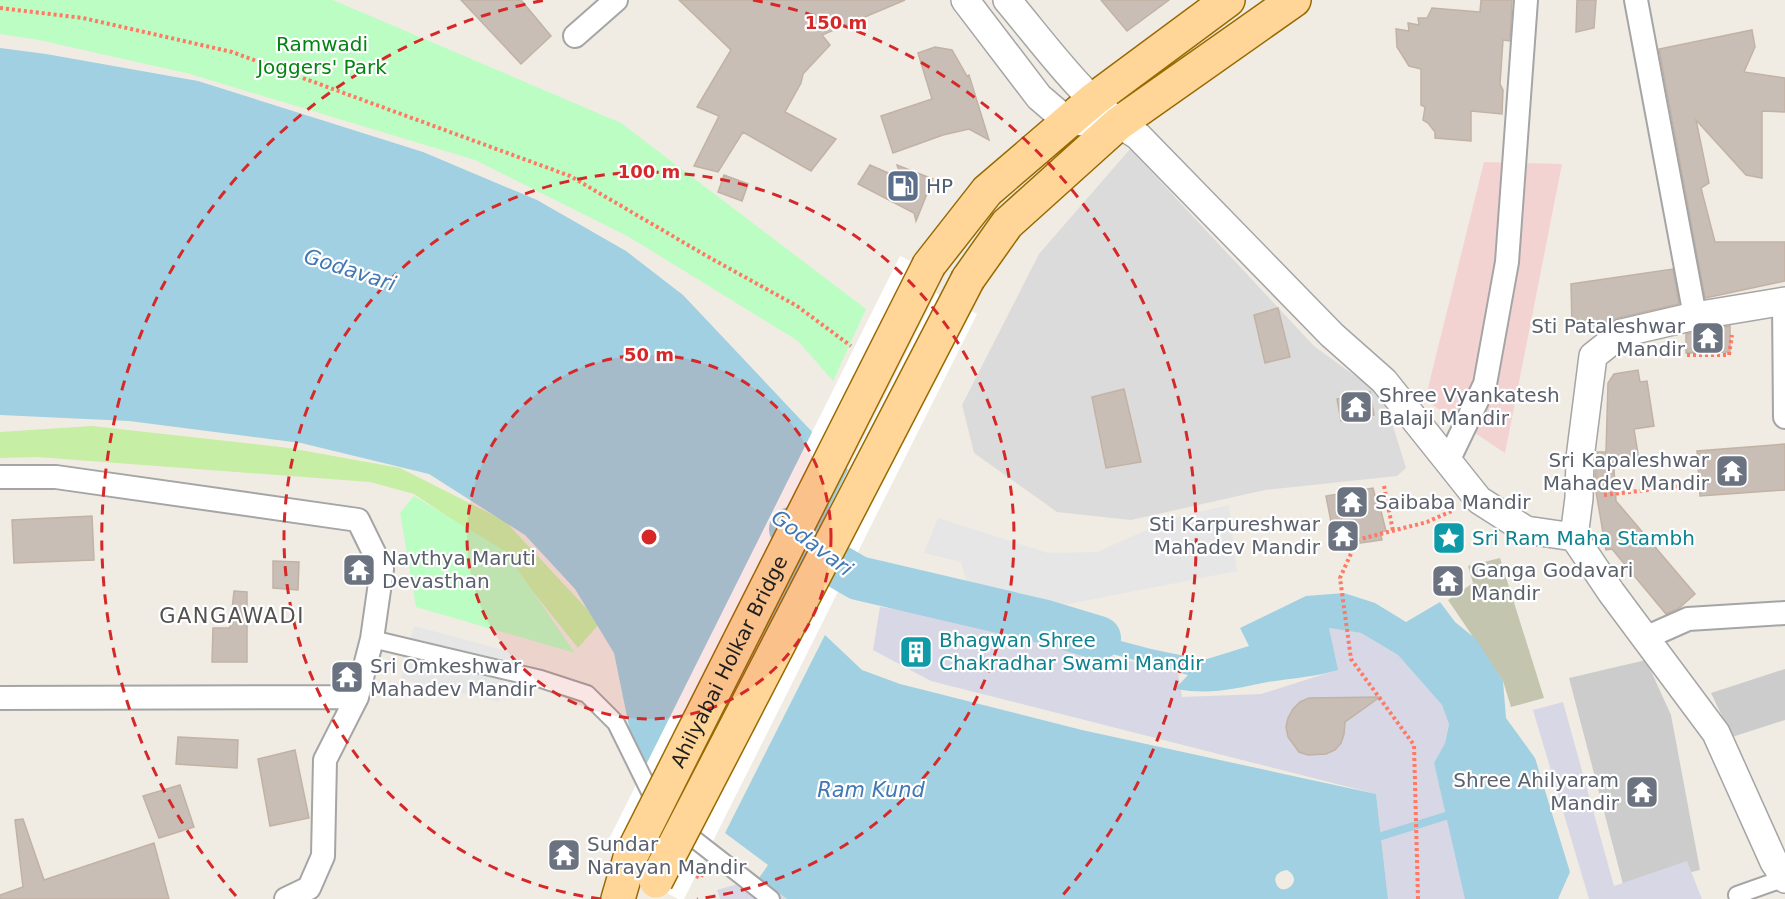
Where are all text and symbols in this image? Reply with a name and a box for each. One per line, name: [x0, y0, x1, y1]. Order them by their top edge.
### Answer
text: 150 m: [805, 12, 867, 33]
park label: Ramwadi Joggers' Park: [255, 32, 387, 79]
text: 100 m: [618, 161, 680, 182]
fuel station icon: HP: [885, 168, 921, 204]
place label: HP: [926, 174, 953, 198]
water label: Godavari: [301, 244, 399, 296]
place label: Sti Pataleshwar Mandir: [1531, 314, 1686, 361]
temple icon: Sti Pataleshwar Mandir: [1690, 320, 1726, 356]
text: 50 m: [624, 344, 674, 365]
place label: Shree Vyankatesh Balaji Mandir: [1379, 383, 1560, 430]
temple icon: Shree Vyankatesh Balaji Mandir: [1338, 389, 1374, 425]
place label: Sri Kapaleshwar Mahadev Mandir: [1543, 448, 1710, 495]
temple icon: Sri Kapaleshwar Mahadev Mandir: [1714, 453, 1750, 489]
temple icon: Saibaba Mandir: [1334, 484, 1370, 520]
place label: Saibaba Mandir: [1375, 490, 1531, 514]
water label: Godavari: [767, 505, 857, 581]
place label: Sti Karpureshwar Mahadev Mandir: [1149, 512, 1321, 559]
temple icon: Sti Karpureshwar Mahadev Mandir: [1325, 518, 1361, 554]
place icon: Sri Ram Maha Stambh: [1431, 520, 1467, 556]
place label: Sri Ram Maha Stambh: [1472, 526, 1695, 550]
centre of rings: [639, 527, 659, 547]
place label: Navthya Maruti Devasthan: [382, 546, 536, 593]
street label: Ahilyabai Holkar Bridge: [665, 551, 793, 772]
temple icon: Navthya Maruti Devasthan: [341, 552, 377, 588]
place label: Ganga Godavari Mandir: [1471, 558, 1633, 605]
temple icon: Ganga Godavari Mandir: [1430, 563, 1466, 599]
district label: GANGAWADI: [159, 604, 305, 628]
place label: Bhagwan Shree Chakradhar Swami Mandir: [939, 628, 1204, 675]
building icon: Bhagwan Shree Chakradhar Swami Mandir: [898, 634, 934, 670]
place label: Sri Omkeshwar Mahadev Mandir: [370, 654, 537, 701]
temple icon: Sri Omkeshwar Mahadev Mandir: [329, 659, 365, 695]
place label: Shree Ahilyaram Mandir: [1453, 768, 1620, 815]
temple icon: Shree Ahilyaram Mandir: [1624, 774, 1660, 810]
water label: Ram Kund: [817, 778, 926, 802]
place label: Sundar Narayan Mandir: [587, 832, 747, 879]
temple icon: Sundar Narayan Mandir: [546, 837, 582, 873]

